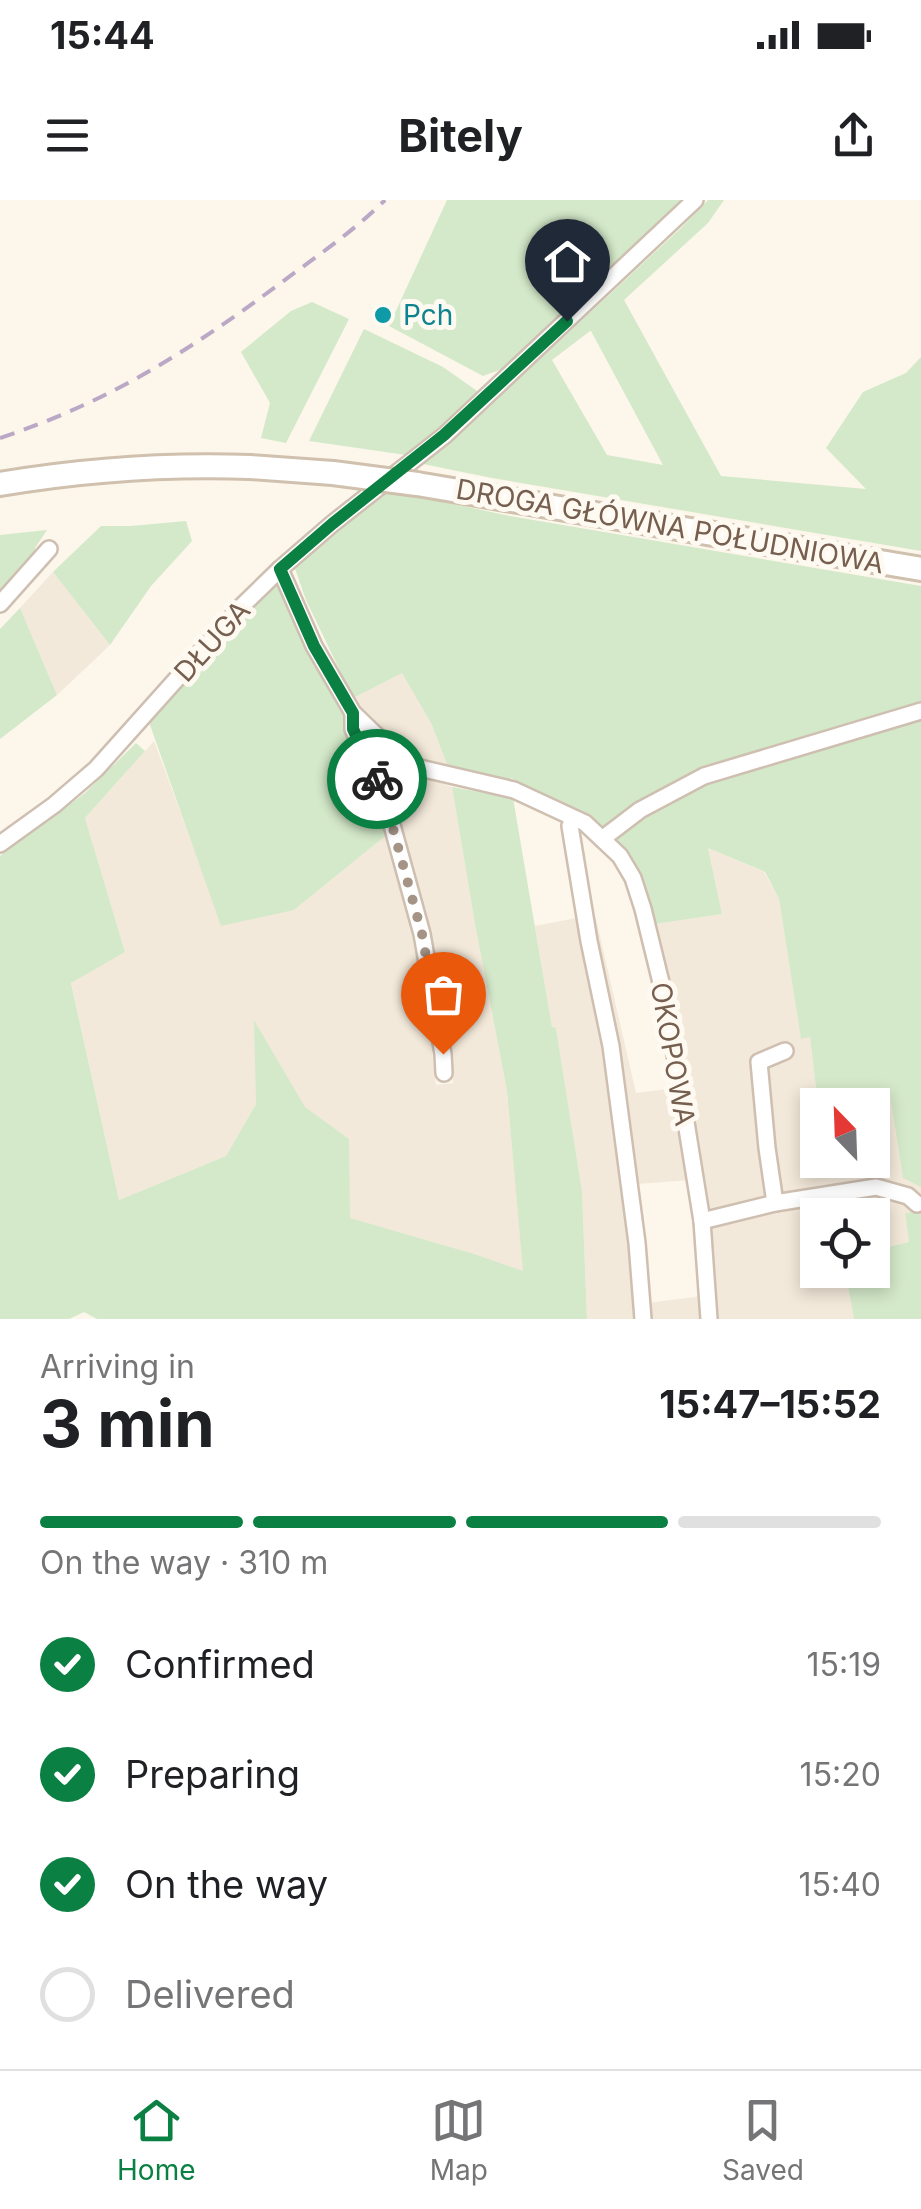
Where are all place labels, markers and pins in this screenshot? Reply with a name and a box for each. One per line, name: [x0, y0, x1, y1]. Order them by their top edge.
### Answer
pin: [525, 219, 610, 322]
place label: Pch: [403, 298, 453, 332]
marker: Pch: [372, 304, 394, 326]
pin: [401, 952, 486, 1055]

